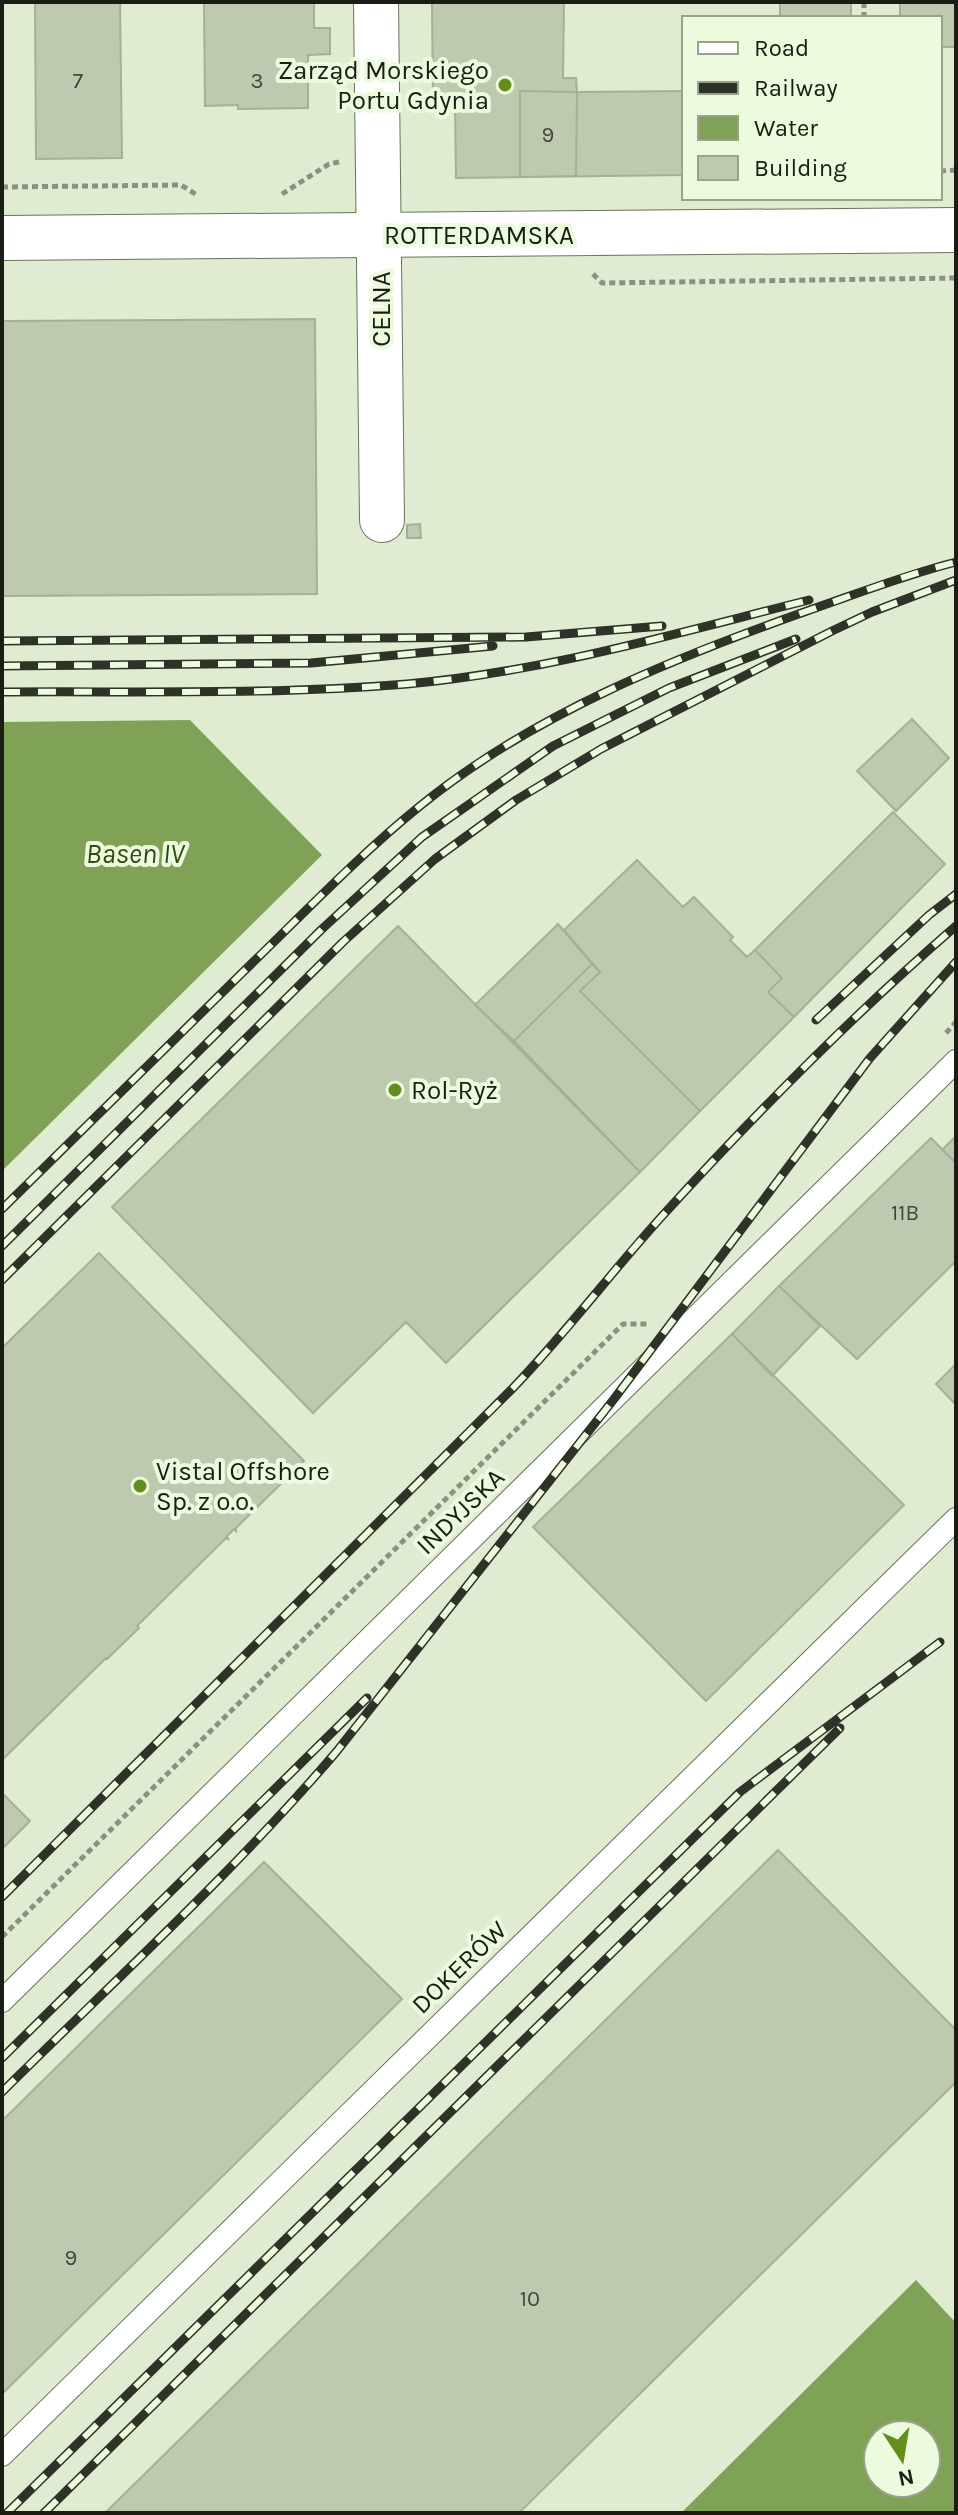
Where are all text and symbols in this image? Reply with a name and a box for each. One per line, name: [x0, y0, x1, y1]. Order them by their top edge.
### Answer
legend: [682, 16, 942, 200]
text: Road: [754, 34, 809, 62]
place label: Zarząd Morskiego Portu Gdynia: [278, 55, 489, 116]
house number: 7: [73, 68, 83, 94]
house number: 3: [251, 68, 264, 94]
text: Railway: [754, 74, 838, 102]
marker: Zarząd Morskiego Portu Gdynia: [496, 76, 514, 94]
text: Water: [754, 114, 818, 142]
house number: 9: [542, 122, 554, 148]
text: Building: [754, 154, 847, 182]
street label: ROTTERDAMSKA: [384, 220, 574, 251]
street label: CELNA: [366, 271, 397, 347]
water label: Basen IV: [86, 837, 186, 870]
place label: Rol-Ryż: [411, 1075, 498, 1106]
marker: Rol-Ryż: [386, 1081, 404, 1099]
house number: 11B: [891, 1200, 919, 1226]
place label: Vistal Offshore Sp. z o.o.: [156, 1456, 330, 1517]
street label: INDYJSKA: [410, 1462, 511, 1561]
marker: Vistal Offshore Sp. z o.o.: [131, 1477, 149, 1495]
street label: DOKERÓW: [405, 1914, 513, 2020]
house number: 9: [65, 2245, 77, 2271]
house number: 10: [520, 2286, 540, 2312]
north arrow: [862, 2419, 942, 2499]
text: N: [896, 2463, 916, 2492]

